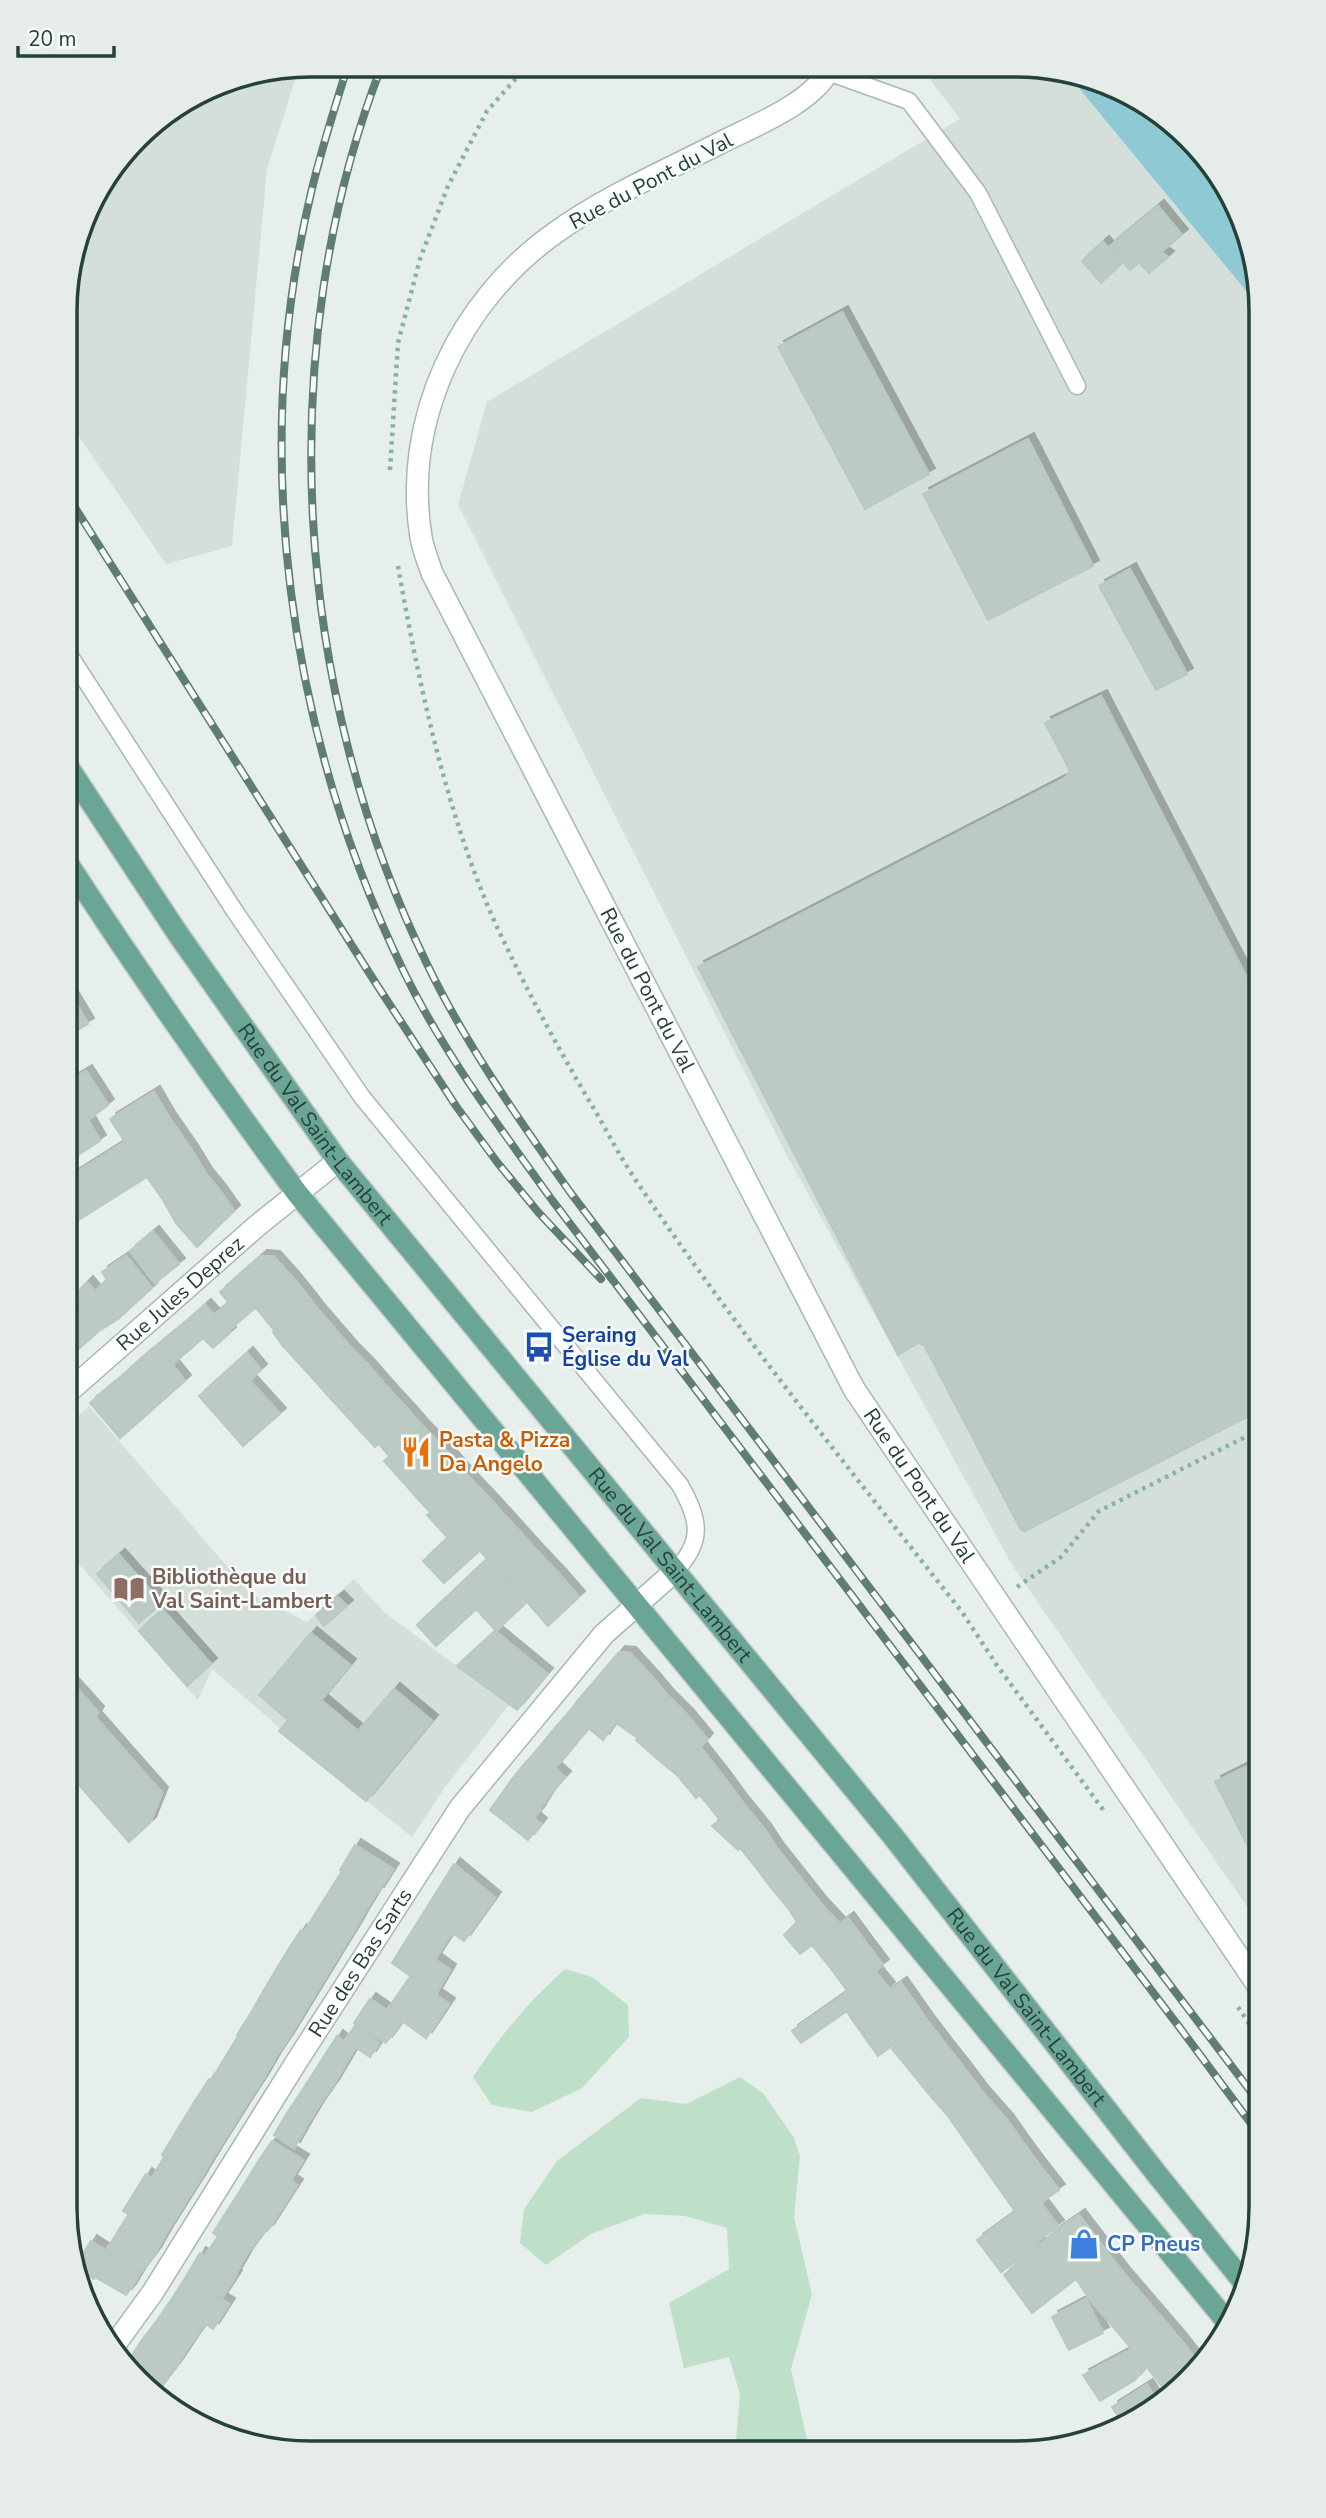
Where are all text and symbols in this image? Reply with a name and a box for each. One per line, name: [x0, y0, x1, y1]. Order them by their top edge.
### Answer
scale bar: [18, 14, 114, 58]
text: 20 m: [28, 25, 77, 53]
street label: Rue du Pont du Val: [565, 126, 738, 236]
street label: Rue du Pont du Val: [593, 903, 702, 1077]
street label: Rue du Val Saint-Lambert: [231, 1018, 399, 1231]
street label: Rue Jules Deprez: [110, 1230, 250, 1357]
place label: Seraing Église du Val: [562, 1321, 689, 1373]
bus stop icon: Seraing Église du Val: [522, 1330, 556, 1364]
street label: Rue du Pont du Val: [857, 1403, 982, 1569]
place label: Pasta & Pizza Da Angelo: [439, 1426, 570, 1478]
restaurant icon: Pasta & Pizza Da Angelo: [399, 1435, 433, 1469]
street label: Rue du Val Saint-Lambert: [582, 1462, 759, 1669]
place label: Bibliothèque du Val Saint-Lambert: [151, 1563, 333, 1615]
library icon: Bibliothèque du Val Saint-Lambert: [112, 1572, 146, 1606]
street label: Rue des Bas Sarts: [302, 1883, 419, 2043]
street label: Rue du Val Saint-Lambert: [940, 1902, 1113, 2112]
shop icon: CP Pneus: [1067, 2227, 1101, 2261]
place label: CP Pneus: [1107, 2230, 1200, 2258]

